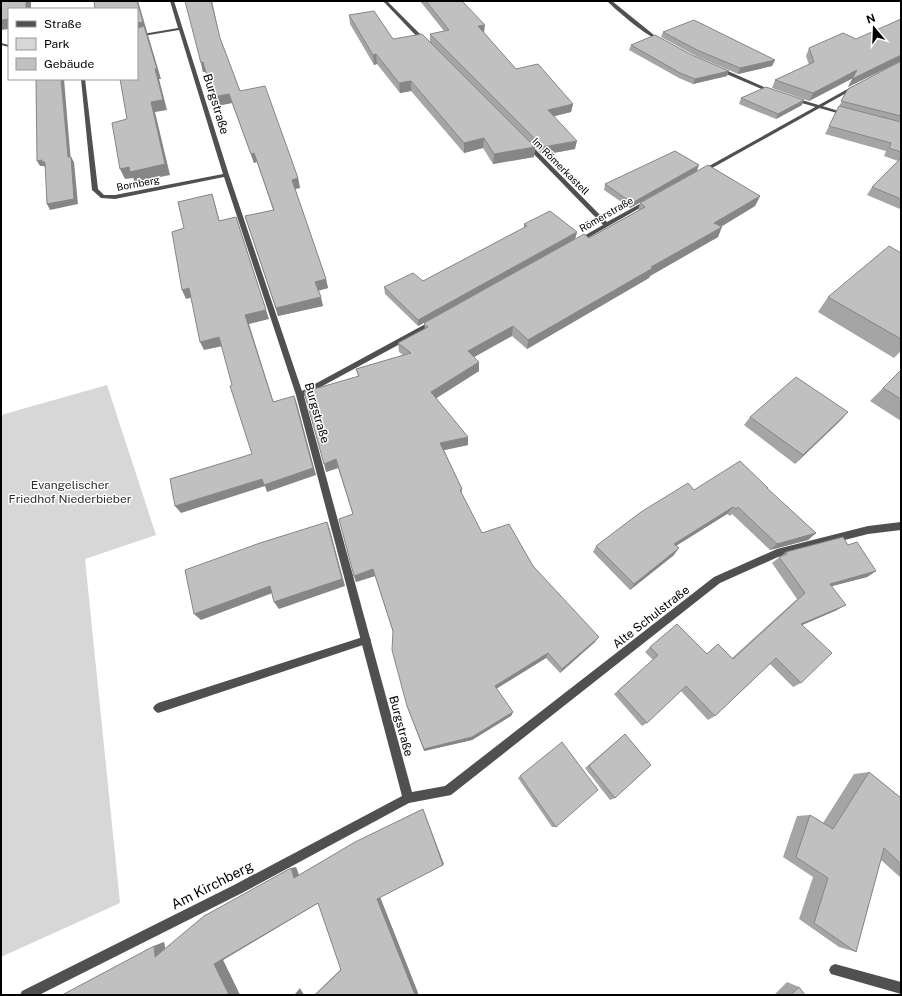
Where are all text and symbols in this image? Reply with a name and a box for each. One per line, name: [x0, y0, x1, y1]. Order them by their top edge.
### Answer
legend: [8, 8, 138, 80]
north arrow: [854, 8, 894, 48]
text: N: [865, 11, 877, 26]
text: Straße: [44, 17, 82, 31]
text: Park: [44, 37, 70, 51]
text: Gebäude: [44, 57, 94, 71]
street label: Burgstraße: [200, 72, 232, 136]
street label: Im Römerkastell: [530, 135, 592, 197]
street label: Bornberg: [115, 173, 161, 193]
street label: Römerstraße: [577, 194, 635, 234]
street label: Burgstraße: [302, 381, 332, 445]
park label: Evangelischer Friedhof Niederbieber: [9, 478, 132, 506]
street label: Alte Schulstraße: [610, 583, 692, 651]
street label: Burgstraße: [386, 694, 416, 758]
street label: Am Kirchberg: [168, 857, 256, 913]

